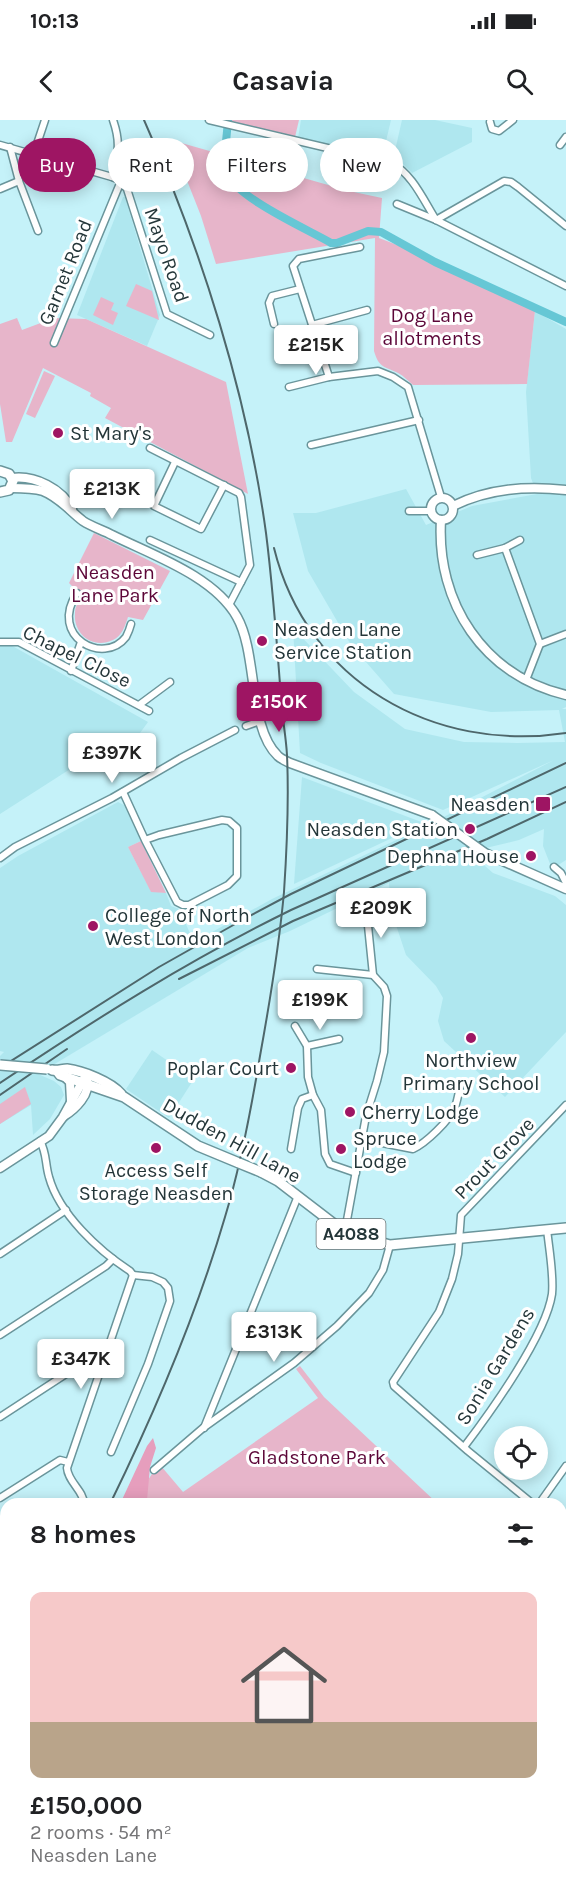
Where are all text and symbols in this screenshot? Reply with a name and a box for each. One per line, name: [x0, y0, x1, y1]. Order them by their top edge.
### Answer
text: 10:13: [30, 8, 79, 34]
icon: back: [30, 65, 63, 98]
text: Casavia: [232, 65, 334, 97]
icon: search: [503, 65, 536, 98]
chip: Buy: [18, 138, 96, 192]
chip: Rent: [108, 138, 194, 192]
chip: Filters: [206, 138, 308, 192]
chip: New: [320, 138, 403, 192]
street label: Mayo Road: [140, 205, 194, 306]
street label: Garnet Road: [34, 216, 97, 328]
park label: Dog Lane allotments: [382, 304, 482, 350]
pin: £215K: [274, 325, 358, 376]
text: £215K: [288, 333, 344, 356]
place label: St Mary's: [70, 422, 152, 445]
marker: St Mary's: [51, 426, 65, 440]
pin: £213K: [70, 469, 154, 520]
text: £213K: [84, 477, 140, 500]
park label: Neasden Lane Park: [71, 561, 159, 607]
place label: Neasden Lane Service Station: [274, 618, 412, 664]
street label: Chapel Close: [19, 620, 135, 692]
marker: Neasden Lane Service Station: [255, 634, 269, 648]
pin: £150K: [237, 682, 321, 733]
text: £150K: [251, 690, 307, 713]
pin: £397K: [70, 733, 154, 784]
text: £397K: [82, 741, 142, 764]
place label: Neasden: [450, 793, 530, 816]
marker: Neasden: [534, 795, 552, 813]
place label: Neasden Station: [306, 818, 458, 841]
marker: Neasden Station: [463, 822, 477, 836]
place label: Dephna House: [387, 845, 519, 868]
marker: Dephna House: [524, 849, 538, 863]
pin: £209K: [339, 888, 423, 939]
text: £209K: [350, 896, 412, 919]
place label: College of North West London: [105, 904, 250, 950]
marker: College of North West London: [86, 919, 100, 933]
pin: £199K: [278, 980, 362, 1031]
text: £199K: [292, 988, 348, 1011]
marker: Northview Primary School: [464, 1031, 478, 1045]
place label: Northview Primary School: [402, 1049, 540, 1095]
place label: Poplar Court: [167, 1057, 279, 1080]
marker: Poplar Court: [284, 1061, 298, 1075]
street label: Dudden Hill Lane: [159, 1093, 305, 1188]
place label: Cherry Lodge: [362, 1101, 479, 1124]
marker: Cherry Lodge: [343, 1105, 357, 1119]
street label: Prout Grove: [450, 1113, 539, 1204]
place label: Spruce Lodge: [353, 1127, 417, 1173]
marker: Access Self Storage Neasden: [149, 1141, 163, 1155]
marker: Spruce Lodge: [334, 1142, 348, 1156]
place label: Access Self Storage Neasden: [79, 1159, 233, 1205]
road number: A4088: [316, 1219, 386, 1249]
street label: Sonia Gardens: [451, 1303, 539, 1429]
pin: £313K: [232, 1312, 316, 1363]
text: £313K: [245, 1320, 303, 1343]
pin: £347K: [39, 1339, 123, 1390]
text: £347K: [51, 1347, 111, 1370]
map controls: [494, 1426, 548, 1480]
button: locate: [494, 1426, 548, 1480]
park label: Gladstone Park: [248, 1446, 386, 1469]
icon: filters: [504, 1518, 537, 1551]
text: 8 homes: [30, 1519, 136, 1550]
icon: home: [230, 1631, 338, 1739]
text: £150,000: [30, 1790, 142, 1821]
text: 2 rooms · 54 m²: [30, 1821, 172, 1844]
text: Neasden Lane: [30, 1844, 157, 1867]

